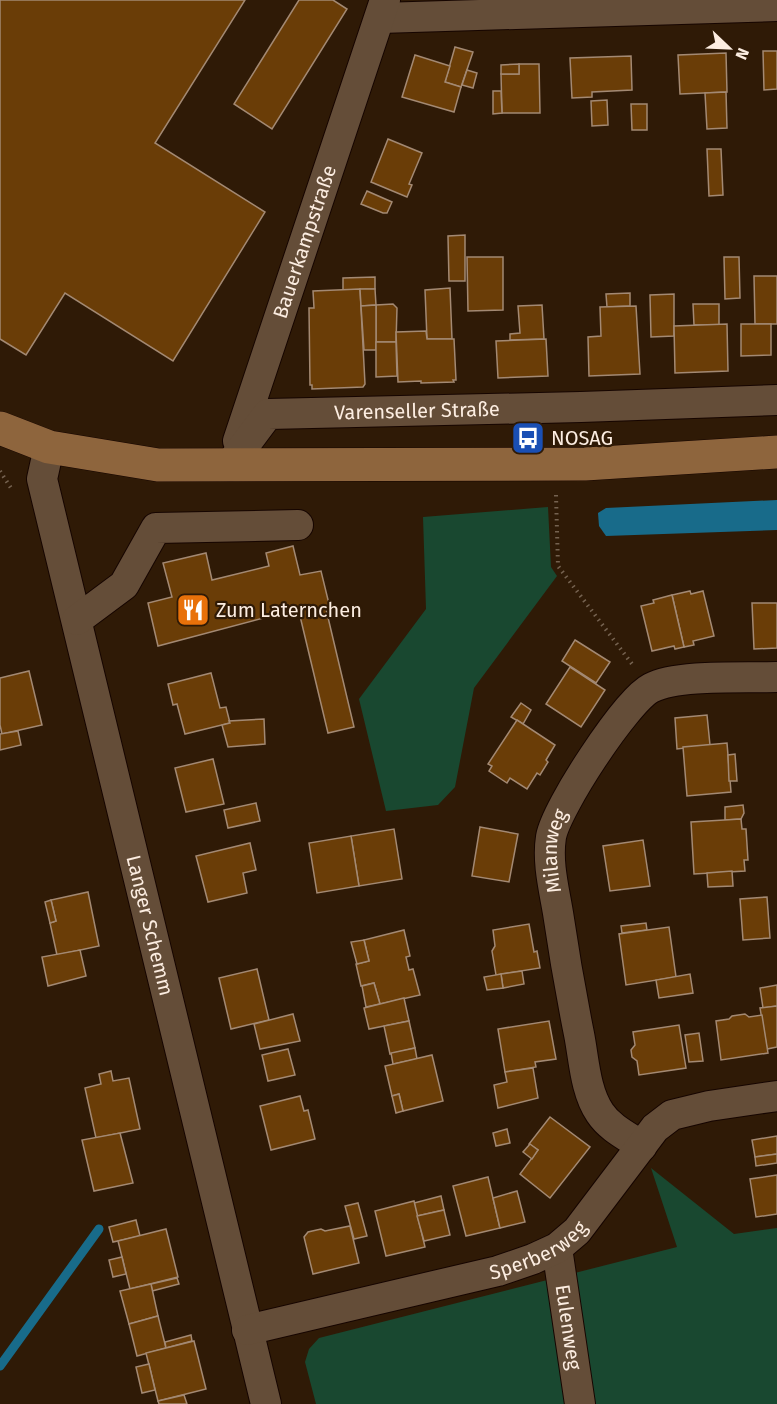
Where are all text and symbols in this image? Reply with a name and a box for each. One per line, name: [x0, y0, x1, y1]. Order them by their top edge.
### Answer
north arrow: [699, 18, 759, 78]
text: N: [732, 45, 753, 62]
street label: Bauerkampstraße: [268, 162, 341, 322]
street label: Varenseller Straße: [334, 397, 500, 425]
bus stop icon: NOSAG: [510, 420, 546, 456]
place label: NOSAG: [551, 426, 613, 450]
restaurant icon: Zum Laternchen: [175, 592, 211, 628]
place label: Zum Laternchen: [216, 598, 362, 622]
street label: Milanweg: [538, 804, 573, 895]
street label: Langer Schemm: [121, 853, 179, 998]
street label: Sperberweg: [487, 1216, 593, 1285]
street label: Eulenweg: [551, 1283, 587, 1372]

